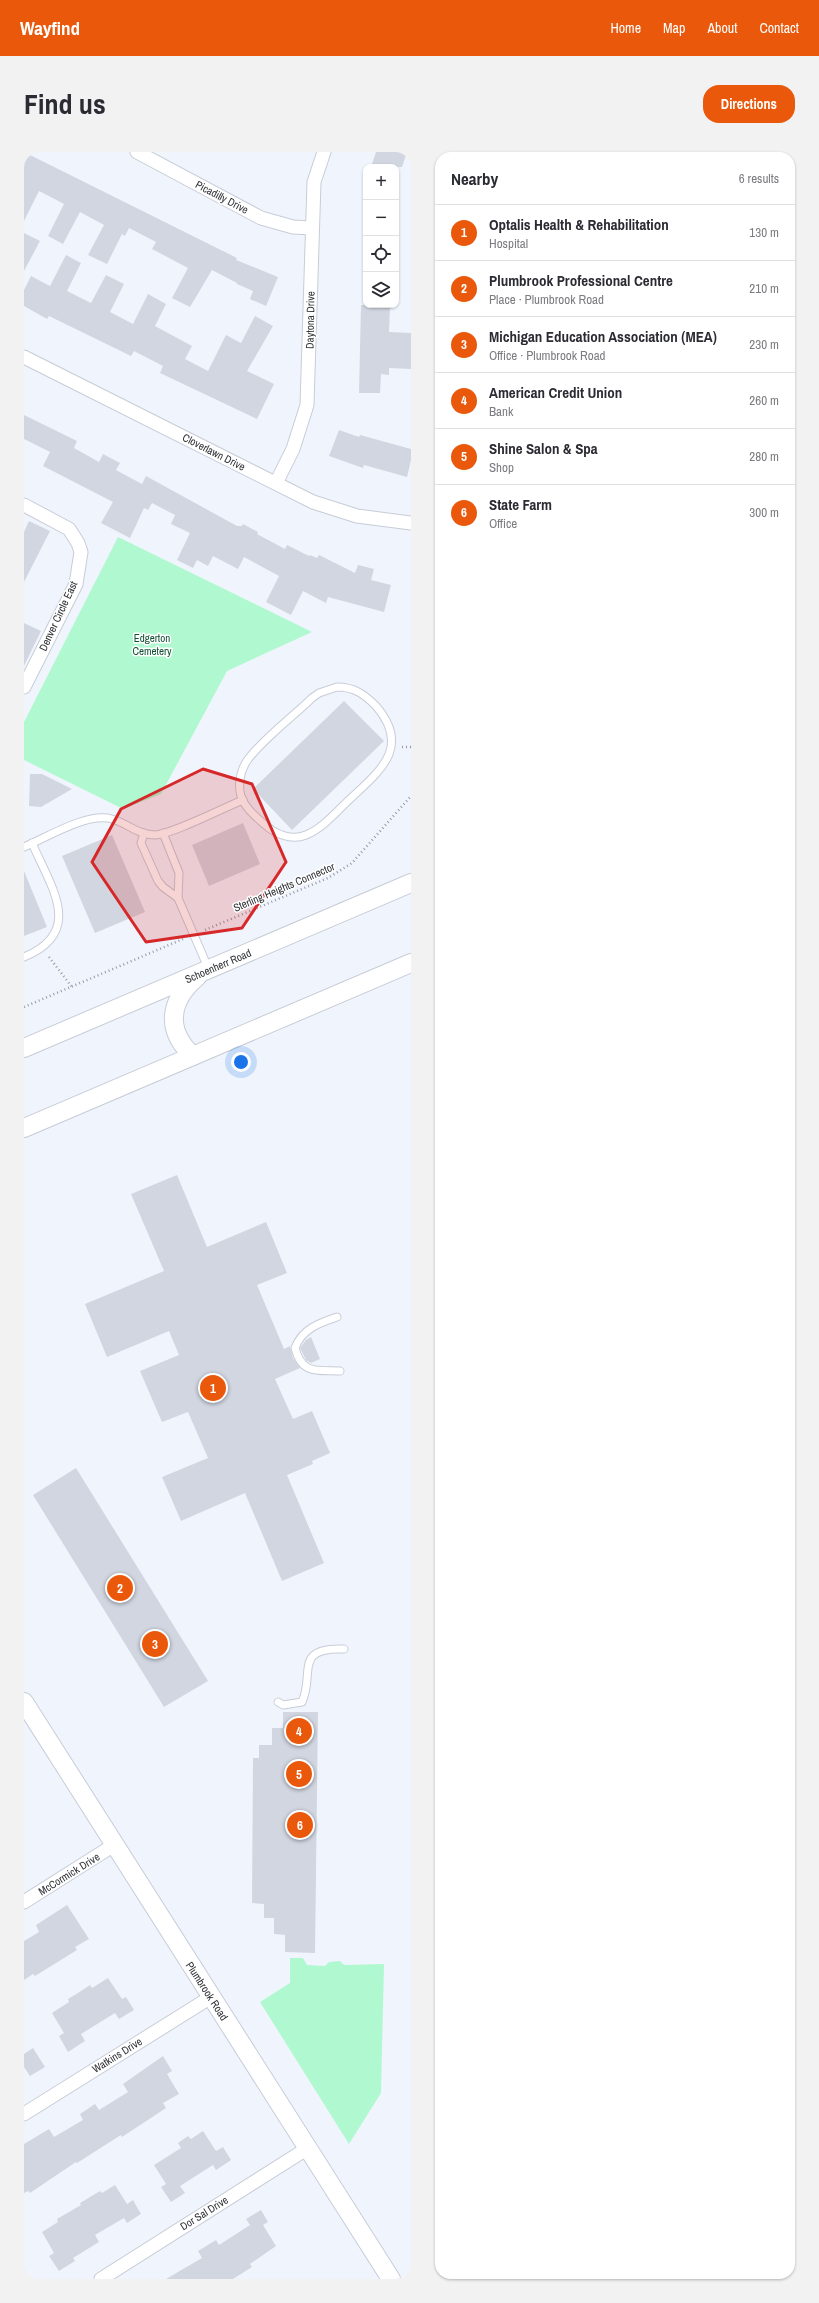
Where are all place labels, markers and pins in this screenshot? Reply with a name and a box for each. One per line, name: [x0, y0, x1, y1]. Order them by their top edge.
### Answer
pin: 1: [200, 1373, 226, 1403]
pin: 2: [107, 1573, 133, 1603]
pin: 3: [142, 1629, 168, 1659]
pin: 4: [286, 1716, 312, 1746]
pin: 5: [286, 1759, 312, 1789]
pin: 6: [287, 1810, 313, 1840]

